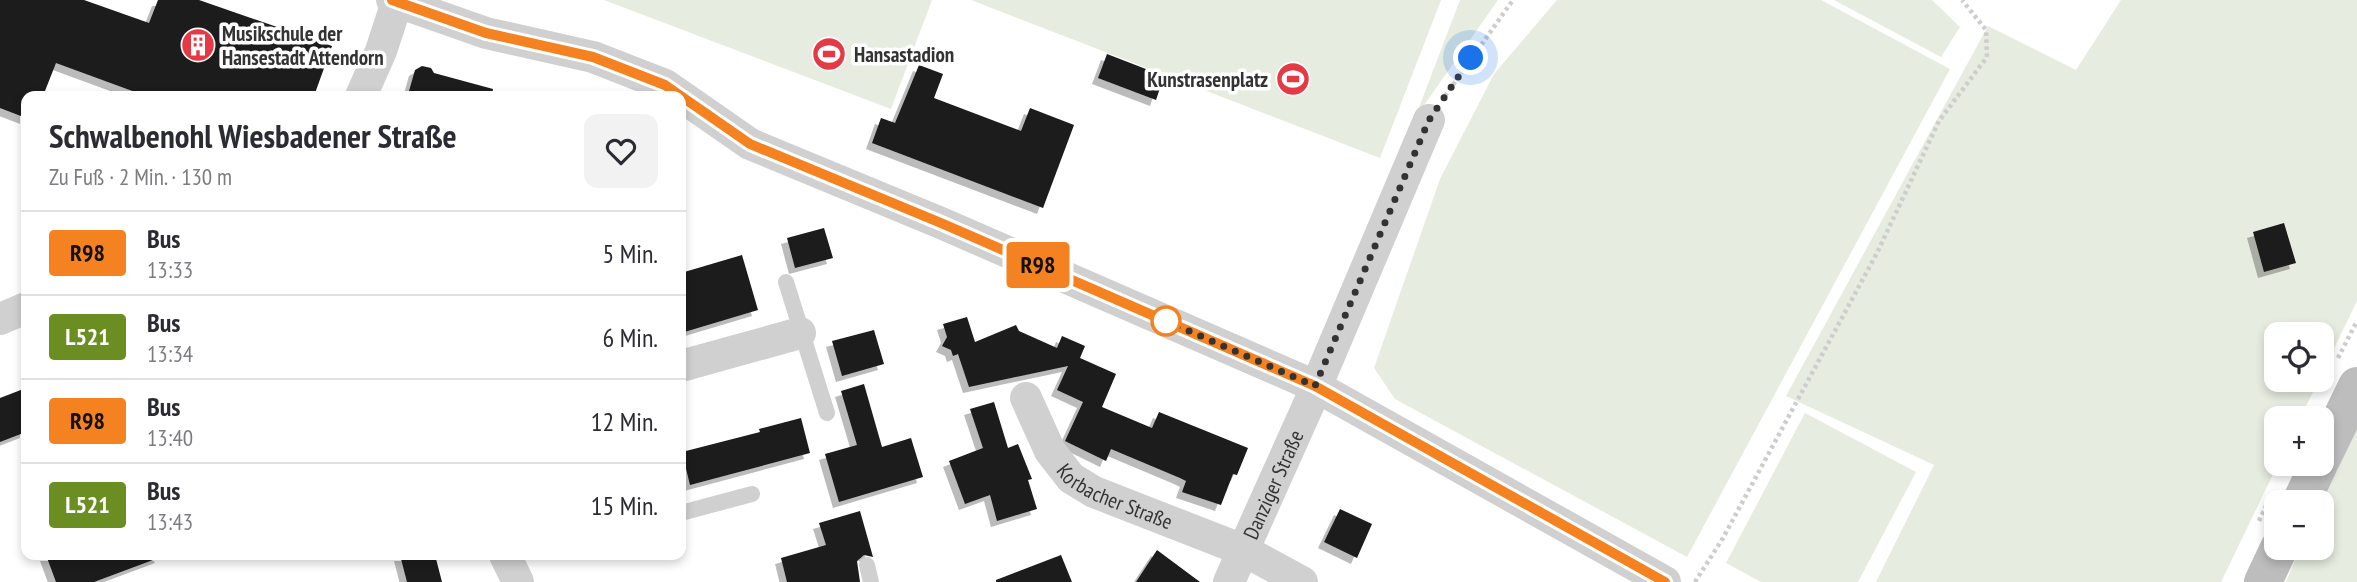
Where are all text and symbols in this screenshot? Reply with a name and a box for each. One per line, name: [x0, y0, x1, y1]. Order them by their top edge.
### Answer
place label: Musikschule der Hansestadt Attendorn: [222, 20, 384, 71]
building icon: Musikschule der Hansestadt Attendorn: [179, 26, 217, 64]
sports icon: Hansastadion: [810, 35, 848, 73]
your location: [1453, 40, 1488, 75]
place label: Hansastadion: [854, 41, 954, 68]
sports icon: Kunstrasenplatz: [1274, 60, 1312, 98]
place label: Kunstrasenplatz: [1147, 66, 1268, 93]
text: Schwalbenohl Wiesbadener Straße: [49, 114, 457, 157]
button: heart: [584, 114, 658, 188]
text: Zu Fuß · 2 Min. · 130 m: [49, 162, 232, 191]
text: Bus: [147, 222, 180, 255]
text: R98: [70, 237, 105, 268]
text: 5 Min.: [603, 237, 658, 270]
line badge: R98: [998, 242, 1078, 288]
text: R98: [1020, 249, 1056, 280]
text: 13:33: [147, 255, 193, 284]
text: Bus: [147, 306, 180, 339]
unlabelled marker: [1151, 306, 1181, 336]
text: L521: [65, 321, 110, 352]
text: 6 Min.: [603, 321, 658, 354]
map controls: [2264, 322, 2334, 560]
button: locate: [2264, 322, 2334, 392]
text: 13:34: [147, 339, 193, 368]
text: Bus: [147, 390, 180, 423]
text: R98: [70, 405, 105, 436]
text: 12 Min.: [591, 405, 658, 438]
button: +: [2264, 406, 2334, 476]
text: 13:40: [147, 423, 193, 452]
street label: Danziger Straße: [1237, 426, 1309, 543]
street label: Korbacher Straße: [1051, 458, 1177, 535]
text: Bus: [147, 474, 180, 507]
text: L521: [65, 489, 110, 520]
text: 15 Min.: [591, 489, 658, 522]
button: −: [2264, 490, 2334, 560]
text: 13:43: [147, 507, 193, 536]

